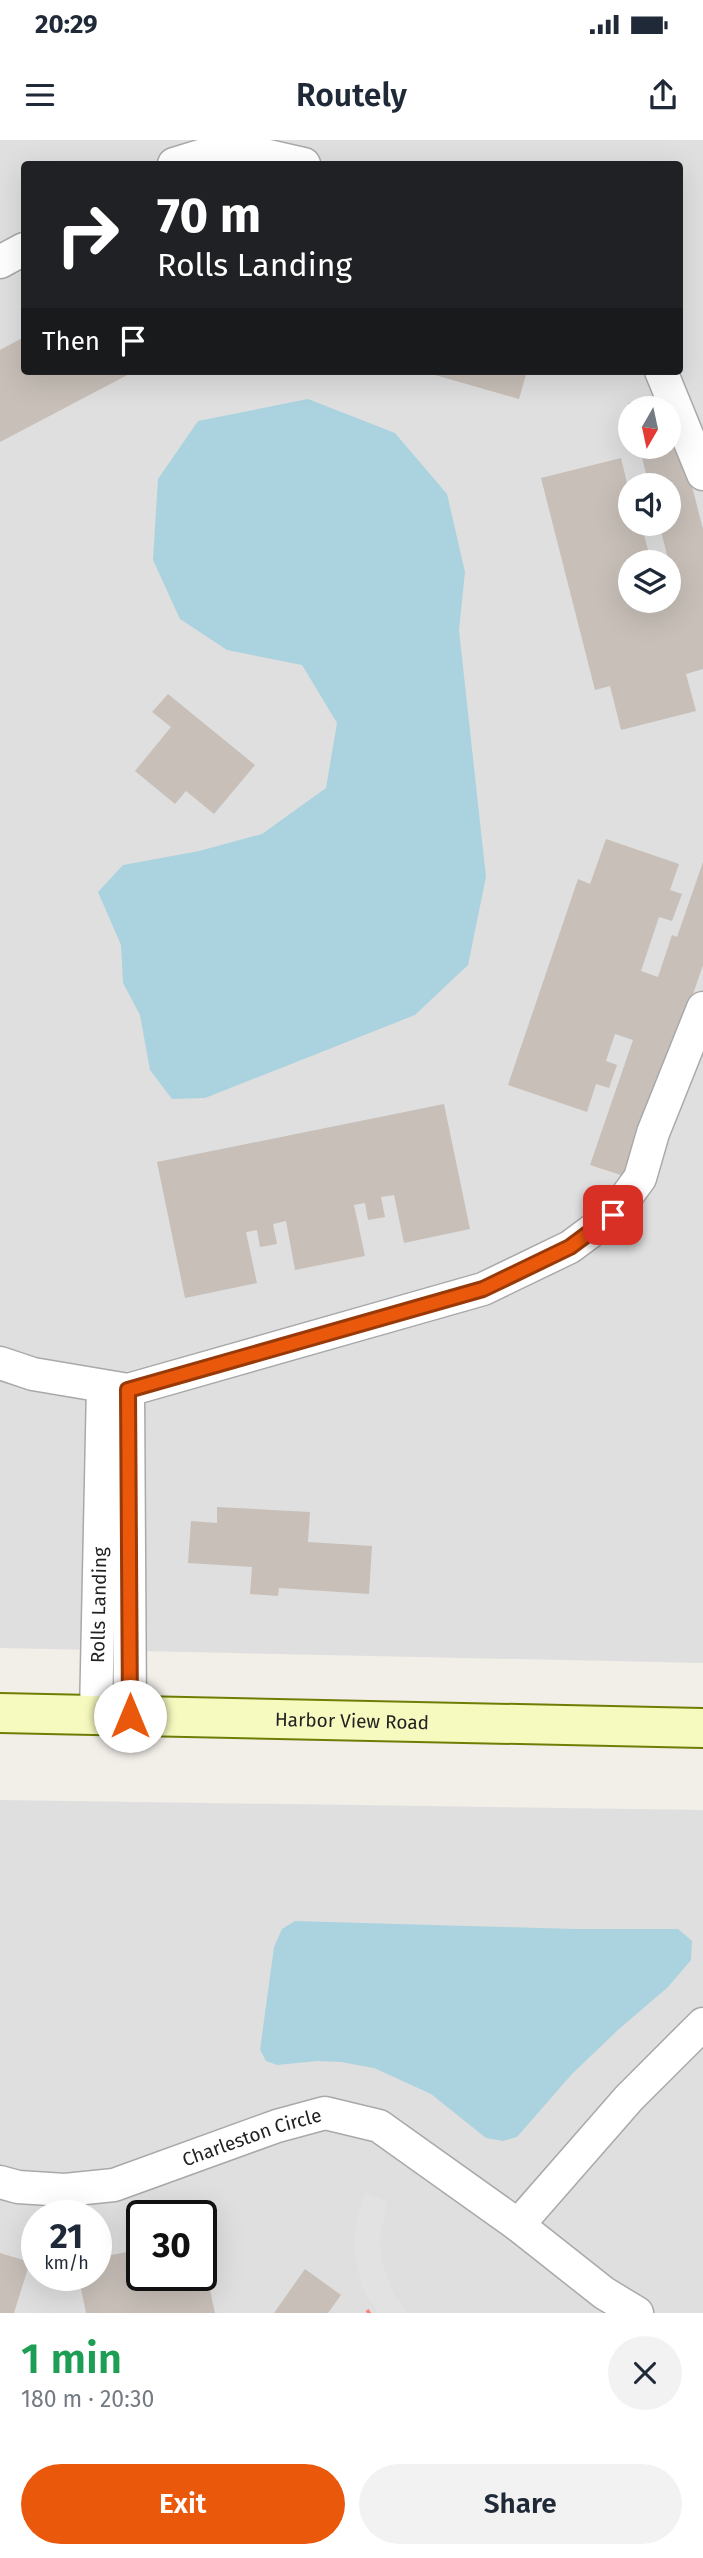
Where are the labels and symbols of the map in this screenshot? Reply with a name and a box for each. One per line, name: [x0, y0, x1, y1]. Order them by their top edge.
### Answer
north arrow: [618, 396, 681, 458]
pin: [583, 1185, 643, 1245]
street label: Rolls Landing: [86, 1547, 111, 1663]
position arrow: [93, 1679, 167, 1753]
street label: Harbor View Road: [275, 1707, 429, 1734]
street label: Charleston Circle: [179, 2103, 324, 2171]
speed limit sign: 30: [126, 2200, 217, 2291]

